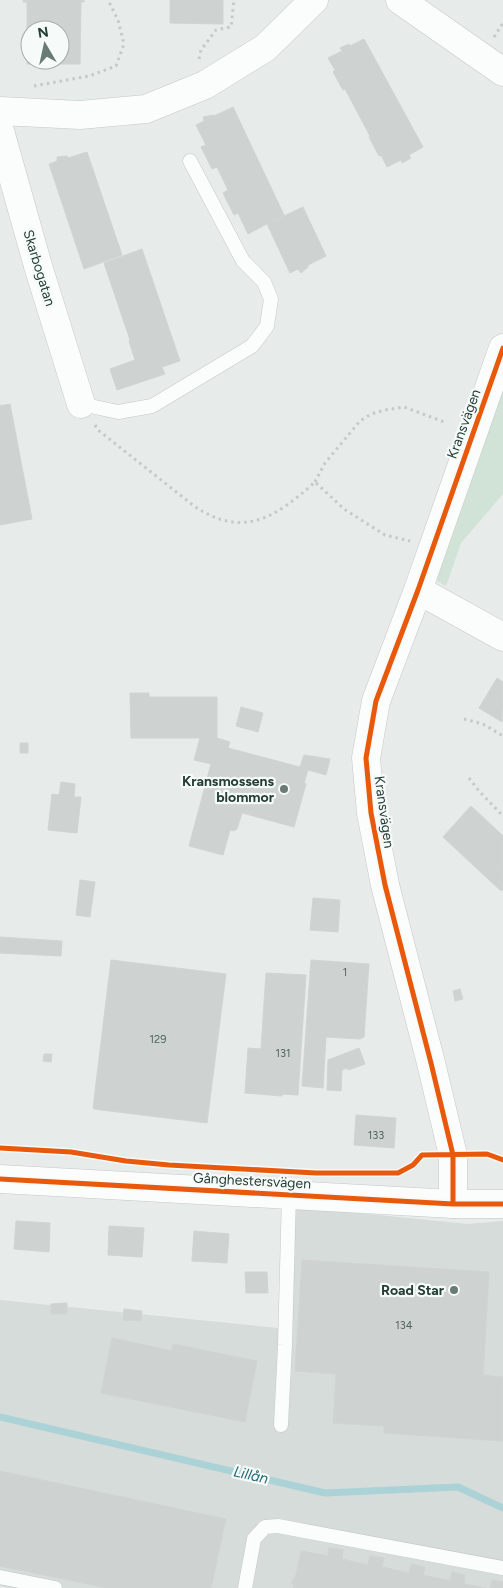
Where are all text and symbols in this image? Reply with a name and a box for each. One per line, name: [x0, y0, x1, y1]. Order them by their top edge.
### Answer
north arrow: [20, 20, 70, 70]
text: N: [36, 23, 50, 42]
street label: Skarbogatan: [19, 228, 59, 308]
street label: Kransvägen: [444, 387, 484, 461]
place label: Kransmossens blommor: [182, 773, 275, 806]
street label: Kransvägen: [371, 775, 398, 849]
marker: Kransmossens blommor: [278, 783, 290, 795]
house number: 1: [343, 966, 347, 979]
house number: 129: [150, 1033, 166, 1046]
house number: 131: [275, 1047, 291, 1060]
house number: 133: [368, 1129, 384, 1142]
street label: Gånghestersvägen: [193, 1169, 312, 1193]
place label: Road Star: [381, 1282, 445, 1299]
marker: Road Star: [448, 1284, 460, 1296]
house number: 134: [395, 1319, 413, 1332]
water label: Lillån: [232, 1462, 270, 1488]

